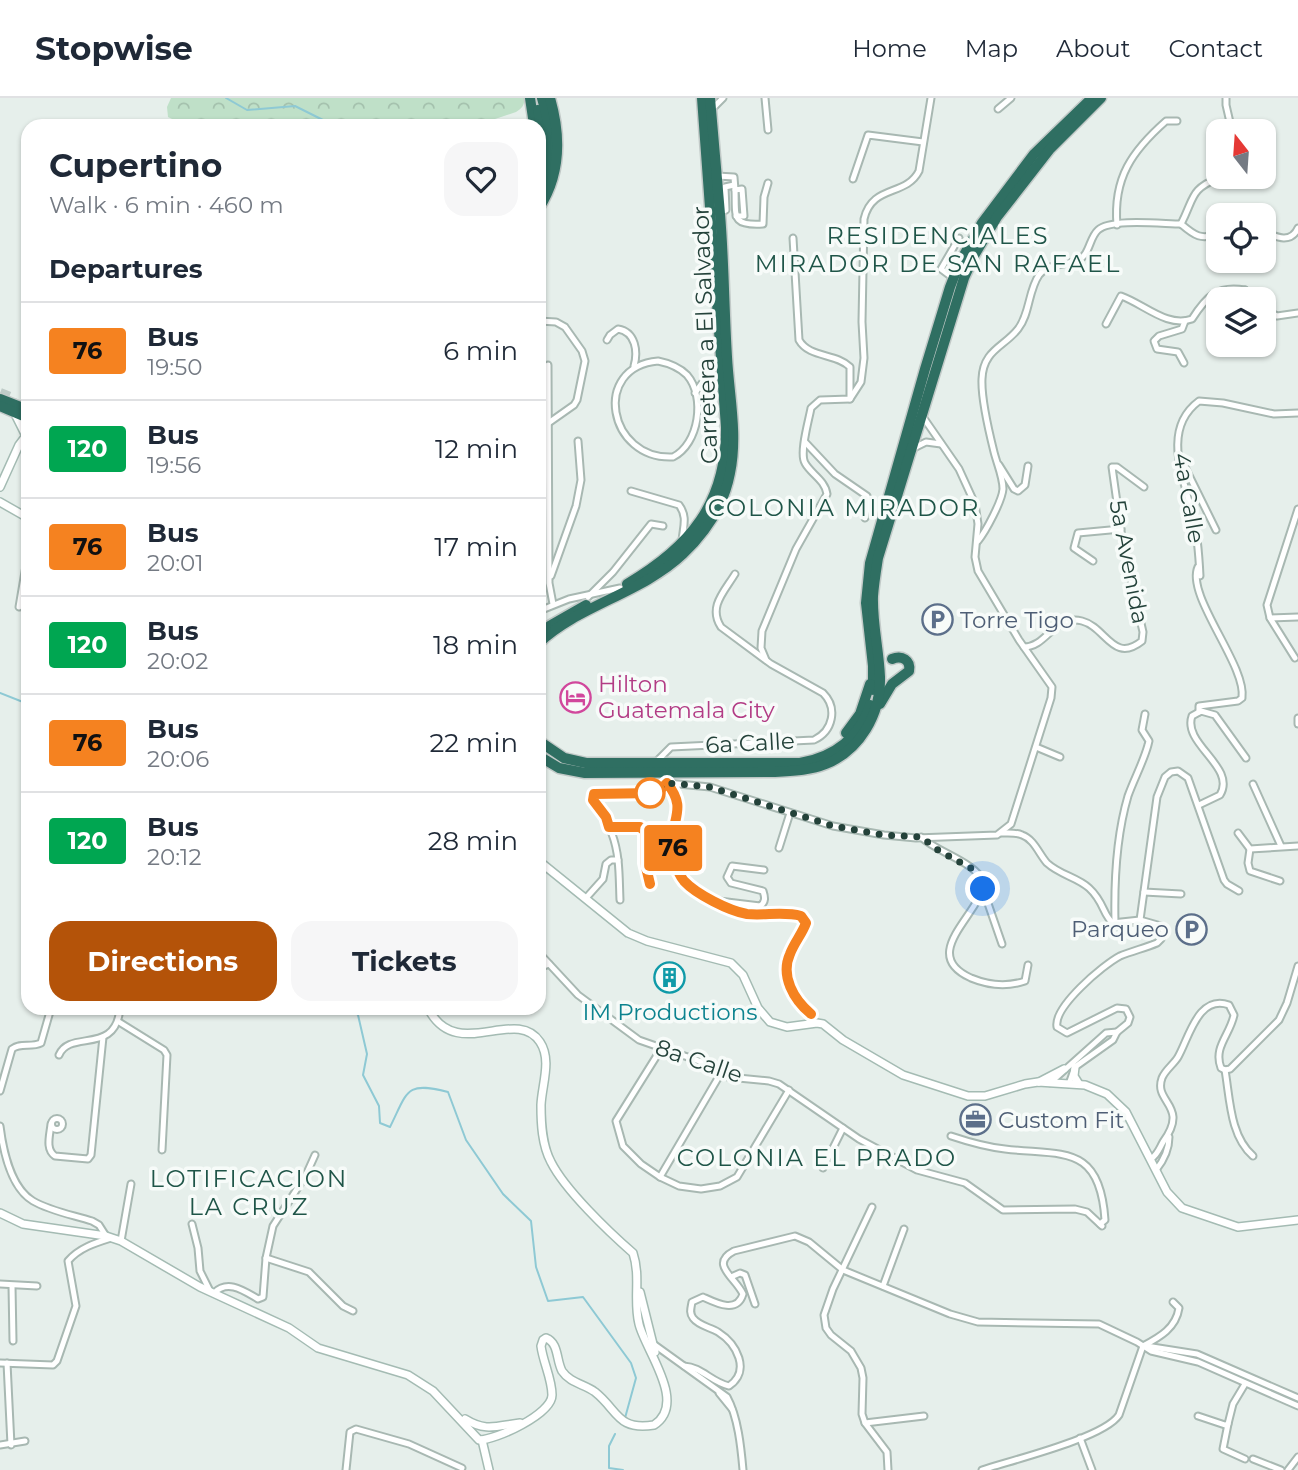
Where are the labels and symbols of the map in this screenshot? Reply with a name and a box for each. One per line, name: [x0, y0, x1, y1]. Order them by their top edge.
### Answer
north arrow: [1206, 119, 1276, 189]
street label: Carretera a El Salvador: [687, 206, 723, 464]
district label: RESIDENCIALES MIRADOR DE SAN RAFAEL: [755, 221, 1121, 278]
street label: 4a Calle: [1167, 451, 1211, 545]
district label: COLONIA MIRADOR: [708, 493, 980, 522]
street label: 5a Avenida: [1103, 498, 1155, 626]
parking icon: Torre Tigo: [920, 603, 954, 637]
place label: Torre Tigo: [960, 606, 1074, 634]
place label: Hilton Guatemala City: [598, 670, 775, 724]
hotel icon: Hilton Guatemala City: [558, 680, 592, 714]
street label: 6a Calle: [705, 727, 795, 759]
unlabelled marker: [635, 778, 665, 808]
line badge: 76: [642, 825, 704, 871]
your location: [965, 871, 1000, 906]
parking icon: Parqueo: [1175, 912, 1209, 946]
place label: Parqueo: [1071, 915, 1169, 943]
building icon: IM Productions: [653, 961, 687, 995]
place label: IM Productions: [582, 998, 758, 1026]
street label: 8a Calle: [652, 1033, 746, 1089]
office icon: Custom Fit: [958, 1103, 992, 1137]
place label: Custom Fit: [998, 1106, 1124, 1134]
district label: COLONIA EL PRADO: [677, 1143, 957, 1172]
district label: LOTIFICACION LA CRUZ: [150, 1164, 348, 1221]

